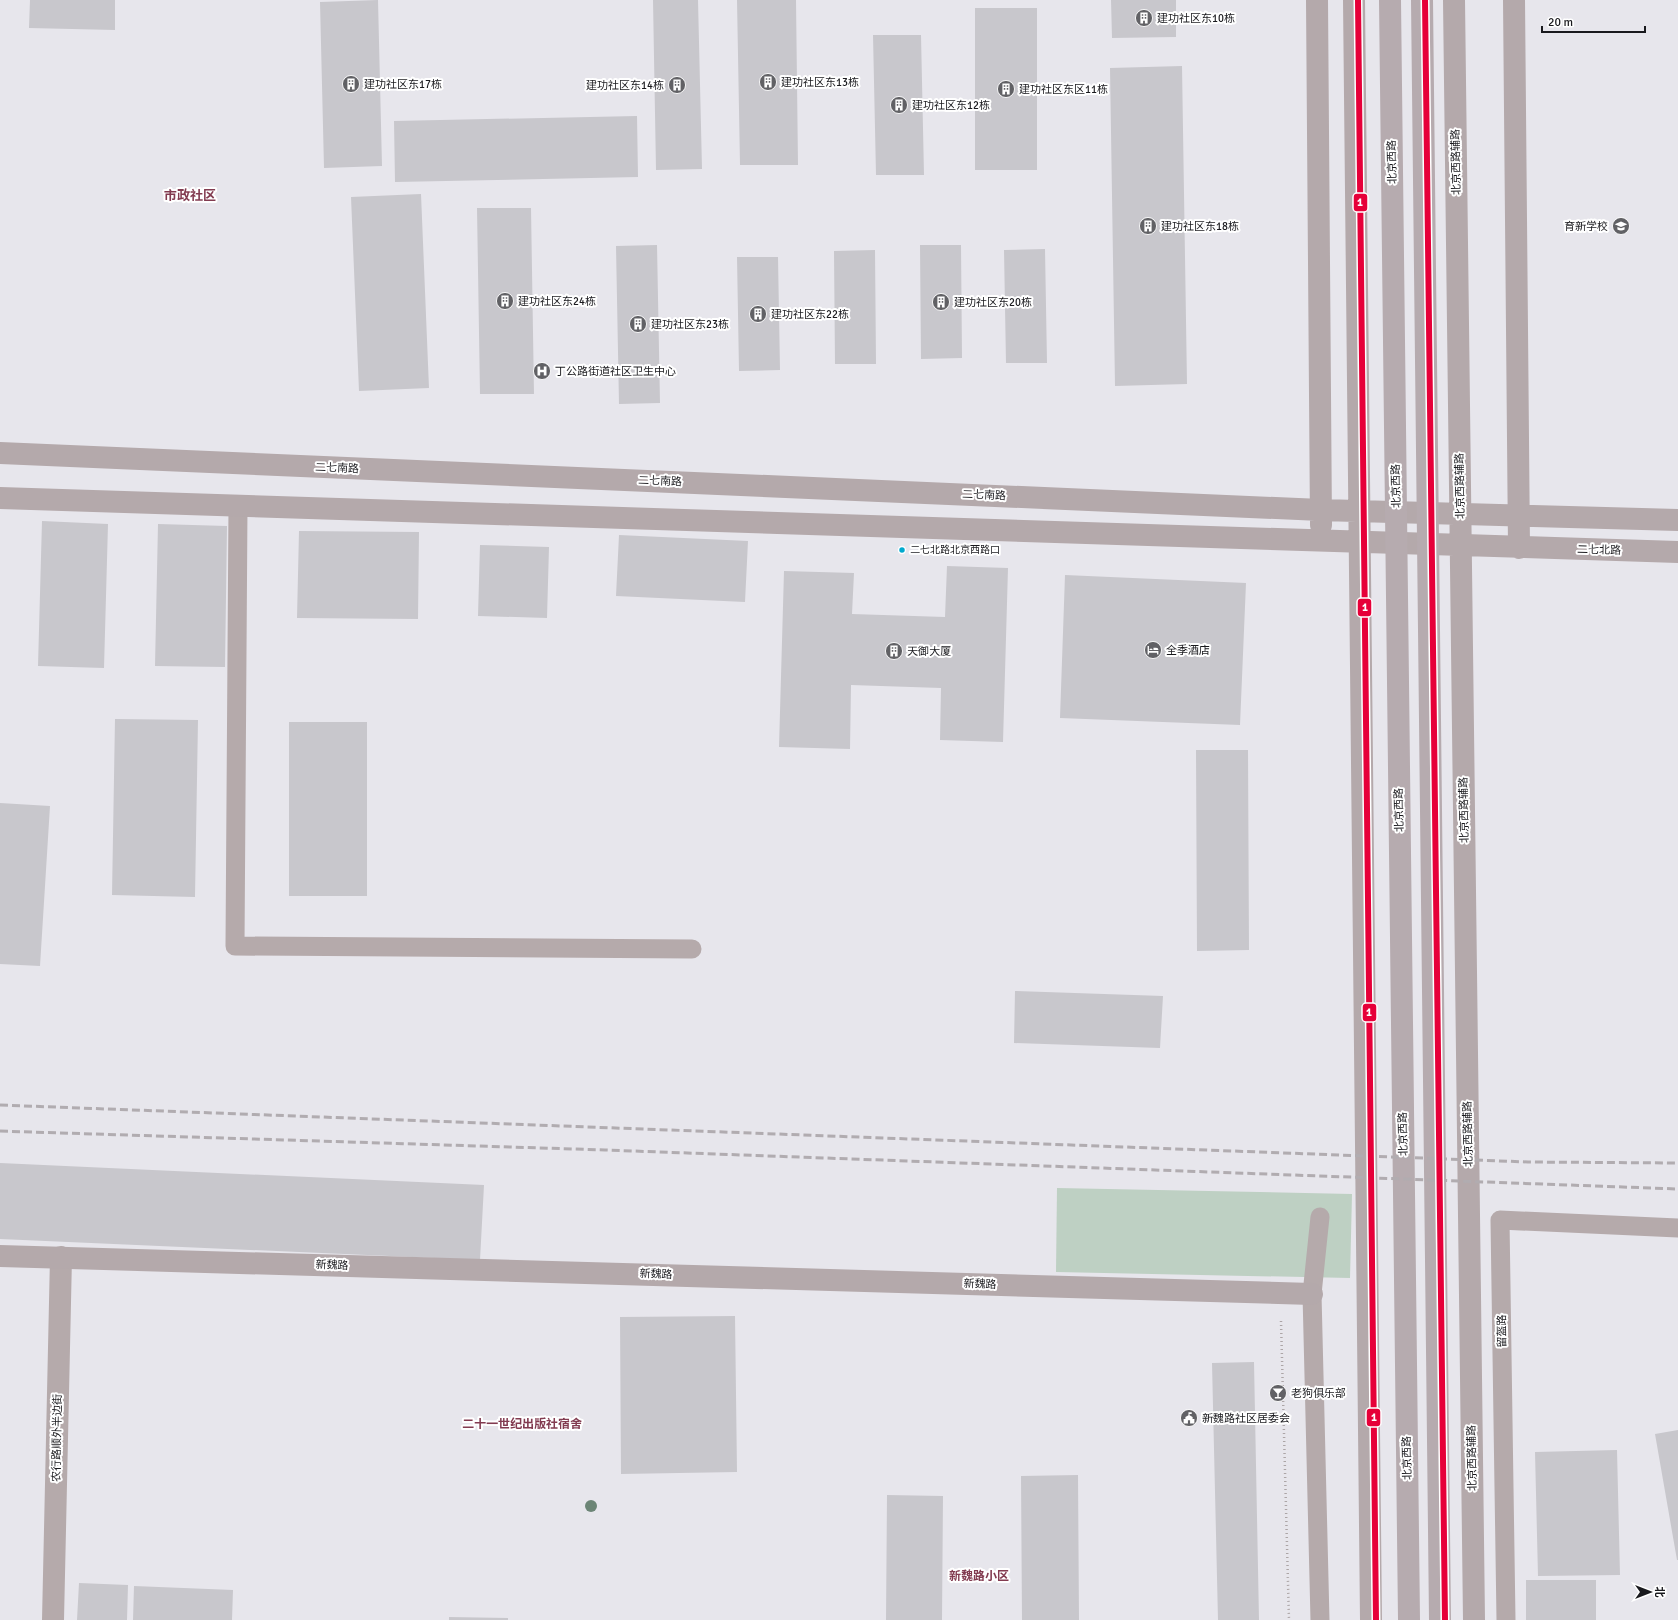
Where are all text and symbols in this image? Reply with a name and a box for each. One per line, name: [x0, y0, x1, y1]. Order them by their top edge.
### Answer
building icon: 建功社区东10栋: [1134, 8, 1154, 28]
scale bar: [1542, 8, 1645, 34]
place label: 建功社区东10栋: [1157, 12, 1235, 25]
text: 20 m: [1548, 15, 1573, 30]
building icon: 建功社区东13栋: [758, 72, 778, 92]
building icon: 建功社区东17栋: [341, 74, 361, 94]
building icon: 建功社区东14栋: [667, 75, 687, 95]
place label: 建功社区东13栋: [781, 76, 859, 89]
place label: 建功社区东17栋: [364, 78, 442, 91]
place label: 建功社区东14栋: [586, 79, 664, 92]
building icon: 建功社区东区11栋: [996, 79, 1016, 99]
place label: 建功社区东区11栋: [1019, 83, 1108, 96]
building icon: 建功社区东12栋: [889, 95, 909, 115]
place label: 建功社区东12栋: [912, 99, 990, 112]
street label: 北京西路辅路: [1449, 129, 1463, 195]
street label: 北京西路: [1385, 140, 1399, 184]
district label: 市政社区: [164, 188, 216, 204]
line badge: 1: [1353, 193, 1368, 212]
text: 1: [1357, 196, 1363, 209]
building icon: 建功社区东18栋: [1138, 216, 1158, 236]
school or university icon: 育新学校: [1611, 216, 1631, 236]
place label: 建功社区东18栋: [1161, 220, 1239, 233]
place label: 育新学校: [1564, 220, 1608, 233]
building icon: 建功社区东24栋: [495, 291, 515, 311]
building icon: 建功社区东20栋: [931, 292, 951, 312]
place label: 建功社区东24栋: [518, 295, 596, 308]
place label: 建功社区东20栋: [954, 296, 1032, 309]
building icon: 建功社区东22栋: [748, 304, 768, 324]
place label: 建功社区东22栋: [771, 308, 849, 321]
building icon: 建功社区东23栋: [628, 314, 648, 334]
place label: 建功社区东23栋: [651, 318, 729, 331]
hospital icon: 丁公路街道社区卫生中心: [532, 361, 552, 381]
place label: 丁公路街道社区卫生中心: [555, 365, 676, 378]
street label: 北京西路辅路: [1453, 453, 1467, 519]
street label: 二七南路: [315, 461, 359, 475]
street label: 北京西路: [1389, 464, 1403, 508]
street label: 二七南路: [638, 474, 682, 488]
street label: 二七南路: [962, 488, 1006, 502]
street label: 二七北路: [1577, 543, 1621, 557]
place label: 二七北路北京西路口: [910, 544, 1000, 556]
marker: 二七北路北京西路口: [897, 545, 907, 555]
line badge: 1: [1357, 598, 1372, 617]
text: 1: [1362, 601, 1368, 614]
hotel icon: 全季酒店: [1143, 640, 1163, 660]
building icon: 天御大厦: [884, 641, 904, 661]
place label: 全季酒店: [1166, 644, 1210, 657]
place label: 天御大厦: [907, 645, 951, 658]
street label: 北京西路辅路: [1457, 777, 1471, 843]
street label: 北京西路: [1392, 788, 1406, 832]
line badge: 1: [1362, 1003, 1377, 1022]
text: 1: [1366, 1006, 1372, 1019]
street label: 北京西路辅路: [1461, 1101, 1475, 1167]
street label: 北京西路: [1396, 1112, 1410, 1156]
street label: 新魏路: [315, 1258, 349, 1272]
street label: 新魏路: [639, 1267, 673, 1281]
street label: 新魏路: [963, 1277, 997, 1291]
street label: 留盔路: [1495, 1314, 1509, 1348]
bar icon: 老狗俱乐部: [1268, 1383, 1288, 1403]
place label: 老狗俱乐部: [1291, 1387, 1346, 1400]
street label: 农行路顺外半边街: [50, 1394, 64, 1482]
public building icon: 新魏路社区居委会: [1179, 1408, 1199, 1428]
line badge: 1: [1366, 1408, 1381, 1427]
text: 1: [1371, 1411, 1377, 1424]
place label: 新魏路社区居委会: [1202, 1412, 1290, 1425]
district label: 二十一世纪出版社宿舍: [462, 1417, 582, 1432]
street label: 北京西路辅路: [1465, 1425, 1479, 1491]
street label: 北京西路: [1400, 1436, 1414, 1480]
district label: 新魏路小区: [949, 1569, 1009, 1584]
north arrow: [1630, 1572, 1670, 1612]
text: 北: [1653, 1587, 1666, 1598]

